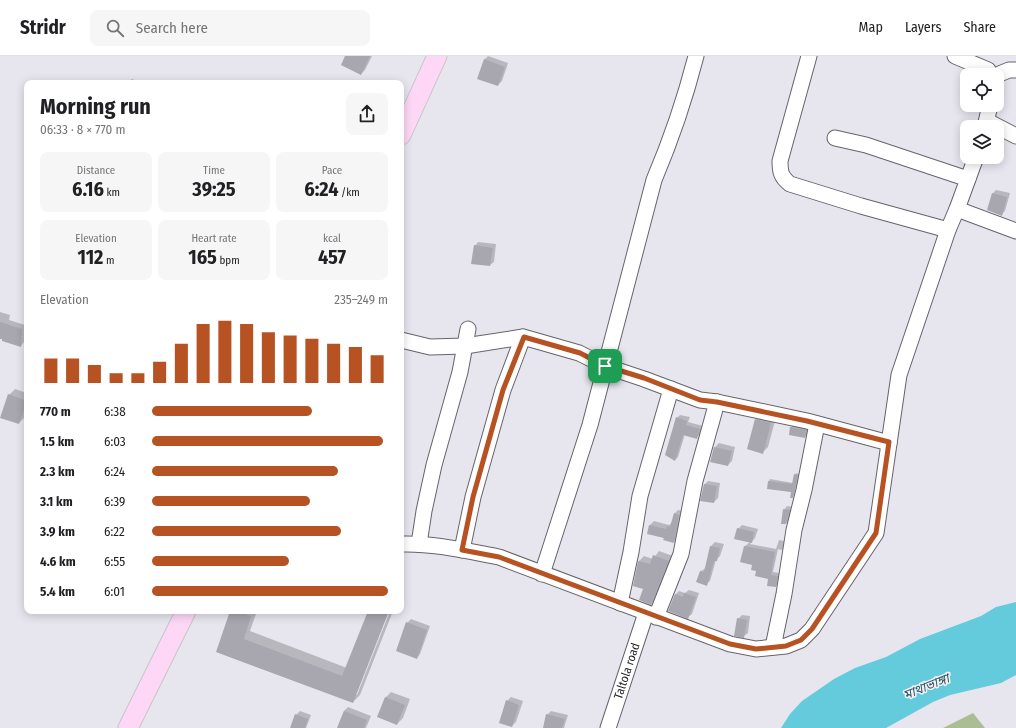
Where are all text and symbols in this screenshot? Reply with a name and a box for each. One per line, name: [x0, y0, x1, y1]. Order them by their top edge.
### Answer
search box: [90, 10, 370, 46]
text: Stridr: [20, 16, 66, 39]
icon: search: [104, 17, 126, 39]
text: Search here: [136, 19, 208, 37]
text: Map: [859, 19, 883, 36]
text: Layers: [905, 19, 941, 36]
text: Share: [963, 19, 996, 36]
map controls: [960, 68, 1004, 164]
button: locate: [960, 68, 1004, 112]
text: Morning run: [40, 93, 151, 120]
button: share: [346, 93, 388, 135]
button: layers: [960, 120, 1004, 164]
text: 06:33 · 8 × 770 m: [40, 122, 125, 137]
text: Distance: [77, 164, 115, 177]
text: Time: [203, 164, 225, 177]
text: Pace: [322, 164, 342, 177]
text: 6.16: [72, 177, 104, 201]
text: 39:25: [192, 177, 236, 201]
text: 6:24: [304, 177, 338, 201]
text: km: [104, 186, 120, 199]
text: /km: [338, 186, 360, 199]
text: Elevation: [75, 232, 117, 245]
text: Heart rate: [191, 232, 237, 245]
text: kcal: [323, 232, 341, 245]
text: 112: [78, 245, 103, 269]
text: 165: [188, 245, 217, 269]
text: 457: [318, 245, 346, 269]
text: m: [103, 254, 114, 267]
text: bpm: [217, 254, 240, 267]
text: Elevation: [40, 292, 89, 307]
text: 235–249 m: [334, 292, 388, 307]
pin: [588, 349, 622, 383]
icon: arrive: [594, 355, 616, 377]
text: 770 m: [40, 404, 71, 419]
text: 6:38: [104, 404, 126, 419]
text: 1.5 km: [40, 434, 74, 449]
text: 6:03: [104, 434, 126, 449]
text: 2.3 km: [40, 464, 75, 479]
text: 6:24: [104, 464, 125, 479]
text: 3.1 km: [40, 494, 73, 509]
text: 6:39: [104, 494, 125, 509]
text: 3.9 km: [40, 524, 75, 539]
text: 6:22: [104, 524, 125, 539]
text: 4.6 km: [40, 554, 76, 569]
text: 6:55: [104, 554, 125, 569]
text: 5.4 km: [40, 584, 75, 599]
text: 6:01: [104, 584, 125, 599]
street label: Taltola road: [611, 641, 643, 701]
water label: মাথাভাঙ্গা: [901, 670, 954, 702]

